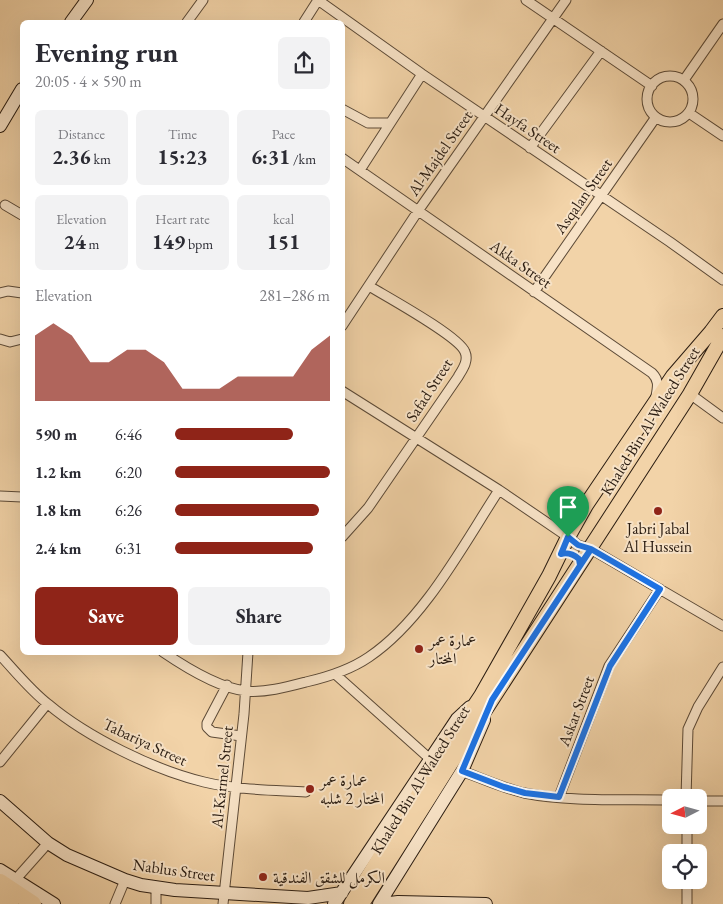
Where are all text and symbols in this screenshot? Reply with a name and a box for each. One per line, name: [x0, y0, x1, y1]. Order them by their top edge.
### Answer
text: Evening run: [35, 34, 178, 70]
button: share: [278, 37, 330, 89]
text: 20:05 · 4 × 590 m: [35, 71, 142, 92]
street label: Hayfa Street: [491, 98, 565, 158]
street label: Al-Majdel Street: [402, 106, 477, 201]
text: Distance: [58, 125, 105, 143]
text: Time: [168, 125, 197, 143]
text: Pace: [272, 125, 295, 143]
text: 2.36: [52, 143, 91, 170]
text: 15:23: [157, 143, 208, 170]
text: 6:31: [251, 143, 290, 170]
text: km: [91, 150, 111, 168]
text: /km: [290, 150, 316, 168]
street label: Asqalan Street: [549, 154, 617, 239]
text: Elevation: [56, 210, 107, 228]
text: Heart rate: [155, 210, 210, 228]
text: kcal: [273, 210, 294, 228]
text: 24: [64, 228, 86, 255]
text: 149: [152, 228, 185, 255]
text: 151: [267, 228, 300, 255]
text: m: [86, 235, 99, 253]
text: bpm: [185, 235, 213, 253]
street label: Akka Street: [485, 235, 556, 293]
text: Elevation: [35, 285, 93, 306]
text: 281–286 m: [259, 285, 330, 306]
street label: Khaled Bin Al-Waleed Street: [596, 343, 704, 499]
street label: Safad Street: [401, 354, 457, 426]
text: 590 m: [35, 424, 77, 445]
text: 6:46: [115, 424, 142, 445]
text: 1.2 km: [35, 462, 81, 483]
text: 6:20: [115, 462, 142, 483]
pin: [547, 486, 589, 537]
icon: arrive: [554, 493, 582, 521]
text: 1.8 km: [35, 500, 81, 521]
text: 6:26: [115, 500, 142, 521]
marker: Jabri Jabal Al Hussein: [652, 505, 664, 517]
place label: Jabri Jabal Al Hussein: [623, 518, 693, 557]
text: 2.4 km: [35, 538, 81, 559]
text: 6:31: [115, 538, 142, 559]
button: Save: [35, 587, 178, 645]
button: Share: [188, 587, 330, 645]
place label: عمارة عمر المختار: [427, 630, 476, 669]
marker: عمارة عمر المختار: [413, 643, 425, 655]
street label: Askar Street: [553, 673, 599, 750]
street label: Khaled Bin Al-Waleed Street: [366, 702, 474, 858]
street label: Tabariya Street: [100, 713, 190, 771]
street label: Al-Karmel Street: [206, 725, 238, 830]
place label: عمارة عمر المختار 2 شلبه: [318, 770, 384, 809]
marker: عمارة عمر المختار 2 شلبه: [304, 783, 316, 795]
north arrow: [662, 789, 708, 834]
map controls: [662, 789, 707, 889]
button: locate: [662, 844, 707, 889]
street label: Nablus Street: [132, 854, 216, 886]
place label: الكرمل للشقق الفندقية: [273, 867, 385, 889]
marker: الكرمل للشقق الفندقية: [257, 871, 269, 883]

